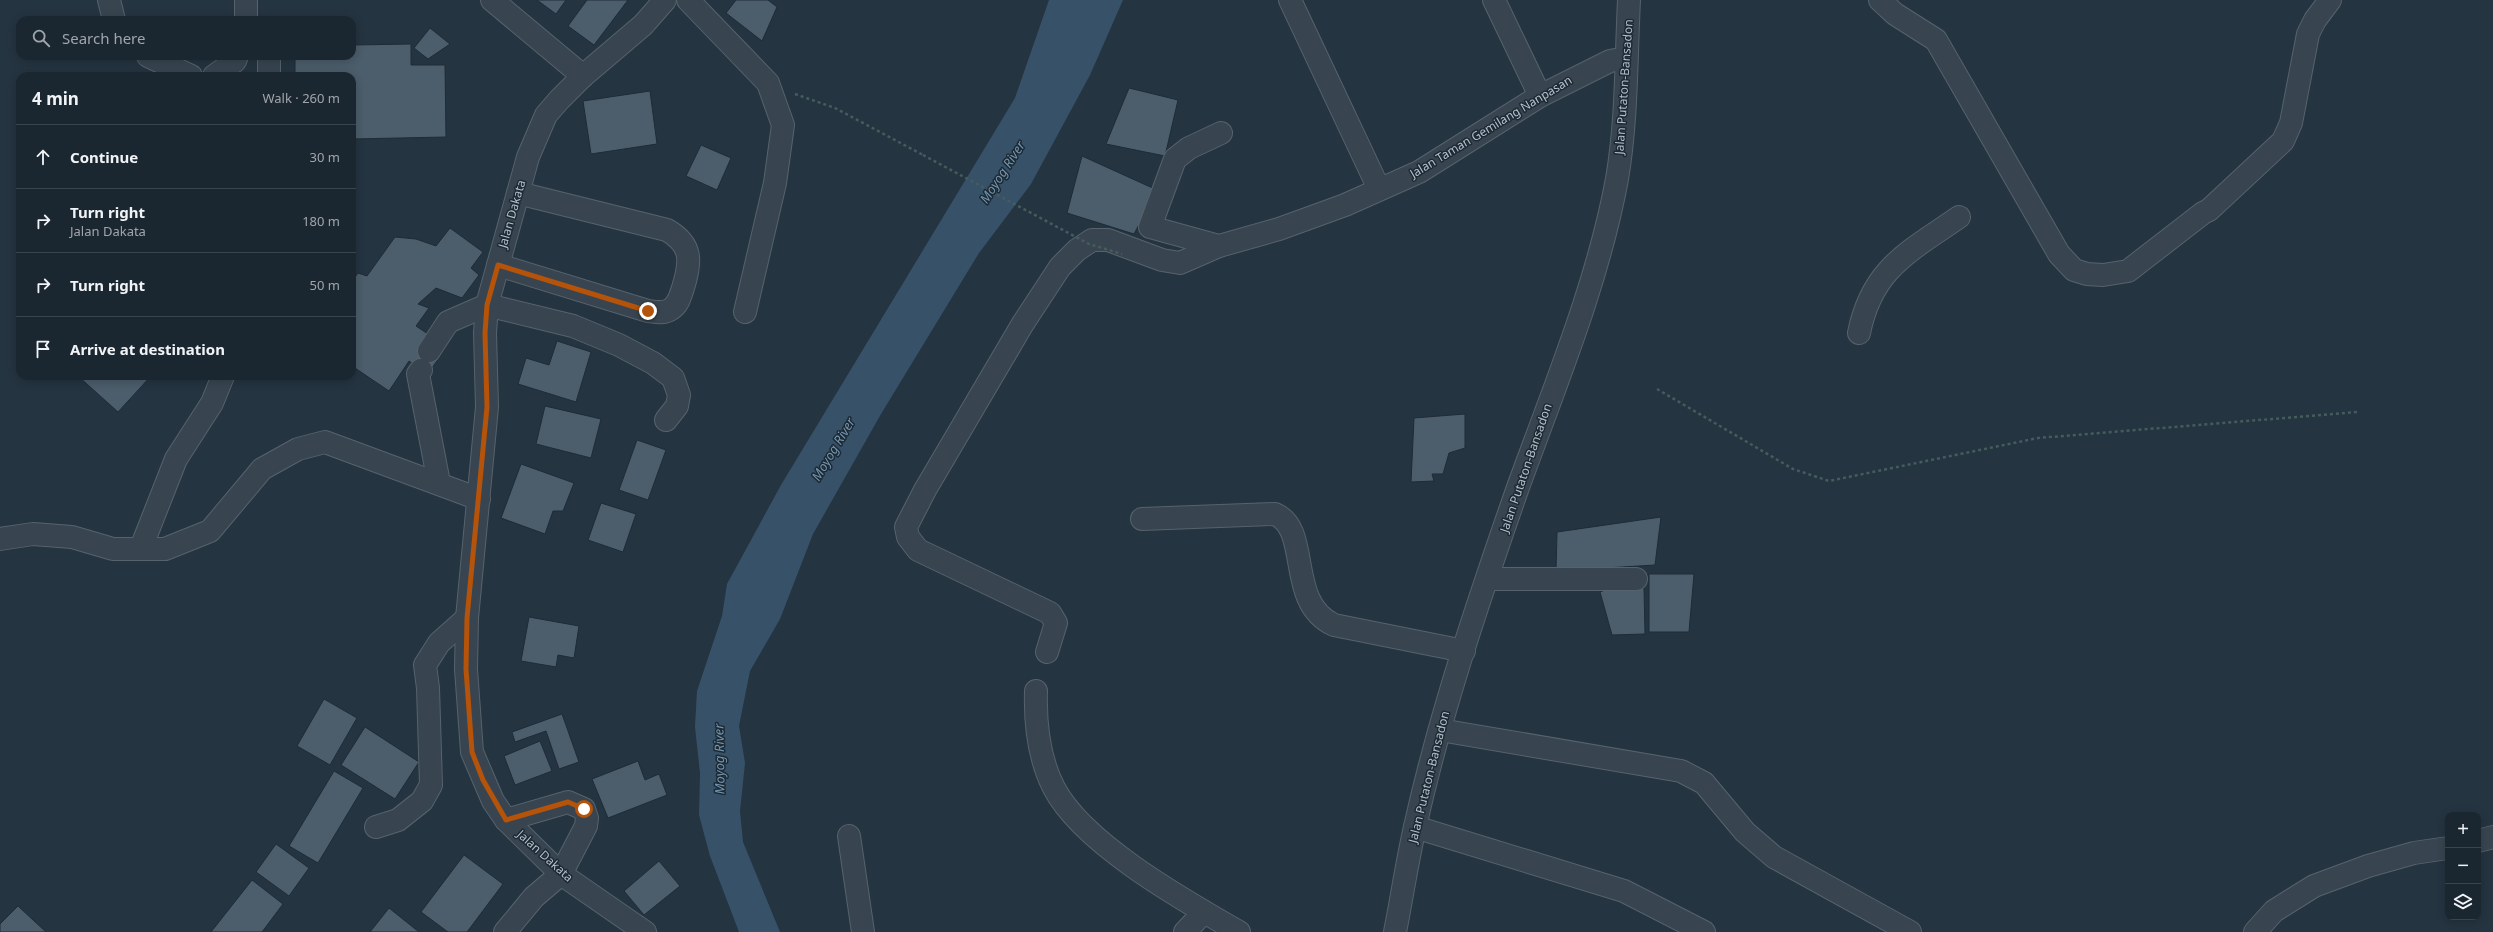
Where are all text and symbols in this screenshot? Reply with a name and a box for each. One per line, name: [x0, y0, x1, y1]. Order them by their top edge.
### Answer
search box: [16, 16, 356, 60]
street label: Jalan Putaton-Bansadon: [1610, 19, 1637, 156]
icon: search: [30, 27, 52, 49]
text: Search here: [62, 28, 145, 48]
street label: Jalan Taman Gemilang Nanpasan: [1406, 71, 1575, 182]
text: 4 min: [32, 87, 79, 110]
text: Walk · 260 m: [262, 89, 340, 107]
water label: Moyog River: [975, 137, 1029, 207]
icon: ahead: [32, 146, 54, 168]
text: Continue: [70, 147, 138, 167]
text: 30 m: [310, 148, 340, 166]
street label: Jalan Dakata: [493, 178, 529, 251]
text: Turn right: [70, 202, 145, 222]
icon: right: [32, 210, 54, 232]
text: 180 m: [302, 212, 340, 230]
text: Jalan Dakata: [70, 222, 146, 240]
icon: right: [32, 274, 54, 296]
text: Turn right: [70, 275, 145, 295]
text: 50 m: [310, 276, 340, 294]
route end: [639, 302, 657, 320]
icon: arrive: [32, 338, 54, 360]
text: Arrive at destination: [70, 339, 225, 359]
street label: Jalan Putaton-Bansadon: [1495, 401, 1556, 536]
water label: Moyog River: [807, 413, 859, 484]
street label: Jalan Putaton-Bansadon: [1404, 709, 1453, 846]
water label: Moyog River: [709, 723, 729, 795]
route start: [575, 800, 593, 818]
map controls: [2445, 812, 2481, 920]
button: +: [2445, 812, 2481, 848]
street label: Jalan Dakata: [513, 825, 577, 885]
button: −: [2445, 848, 2481, 884]
button: layers: [2445, 884, 2481, 920]

